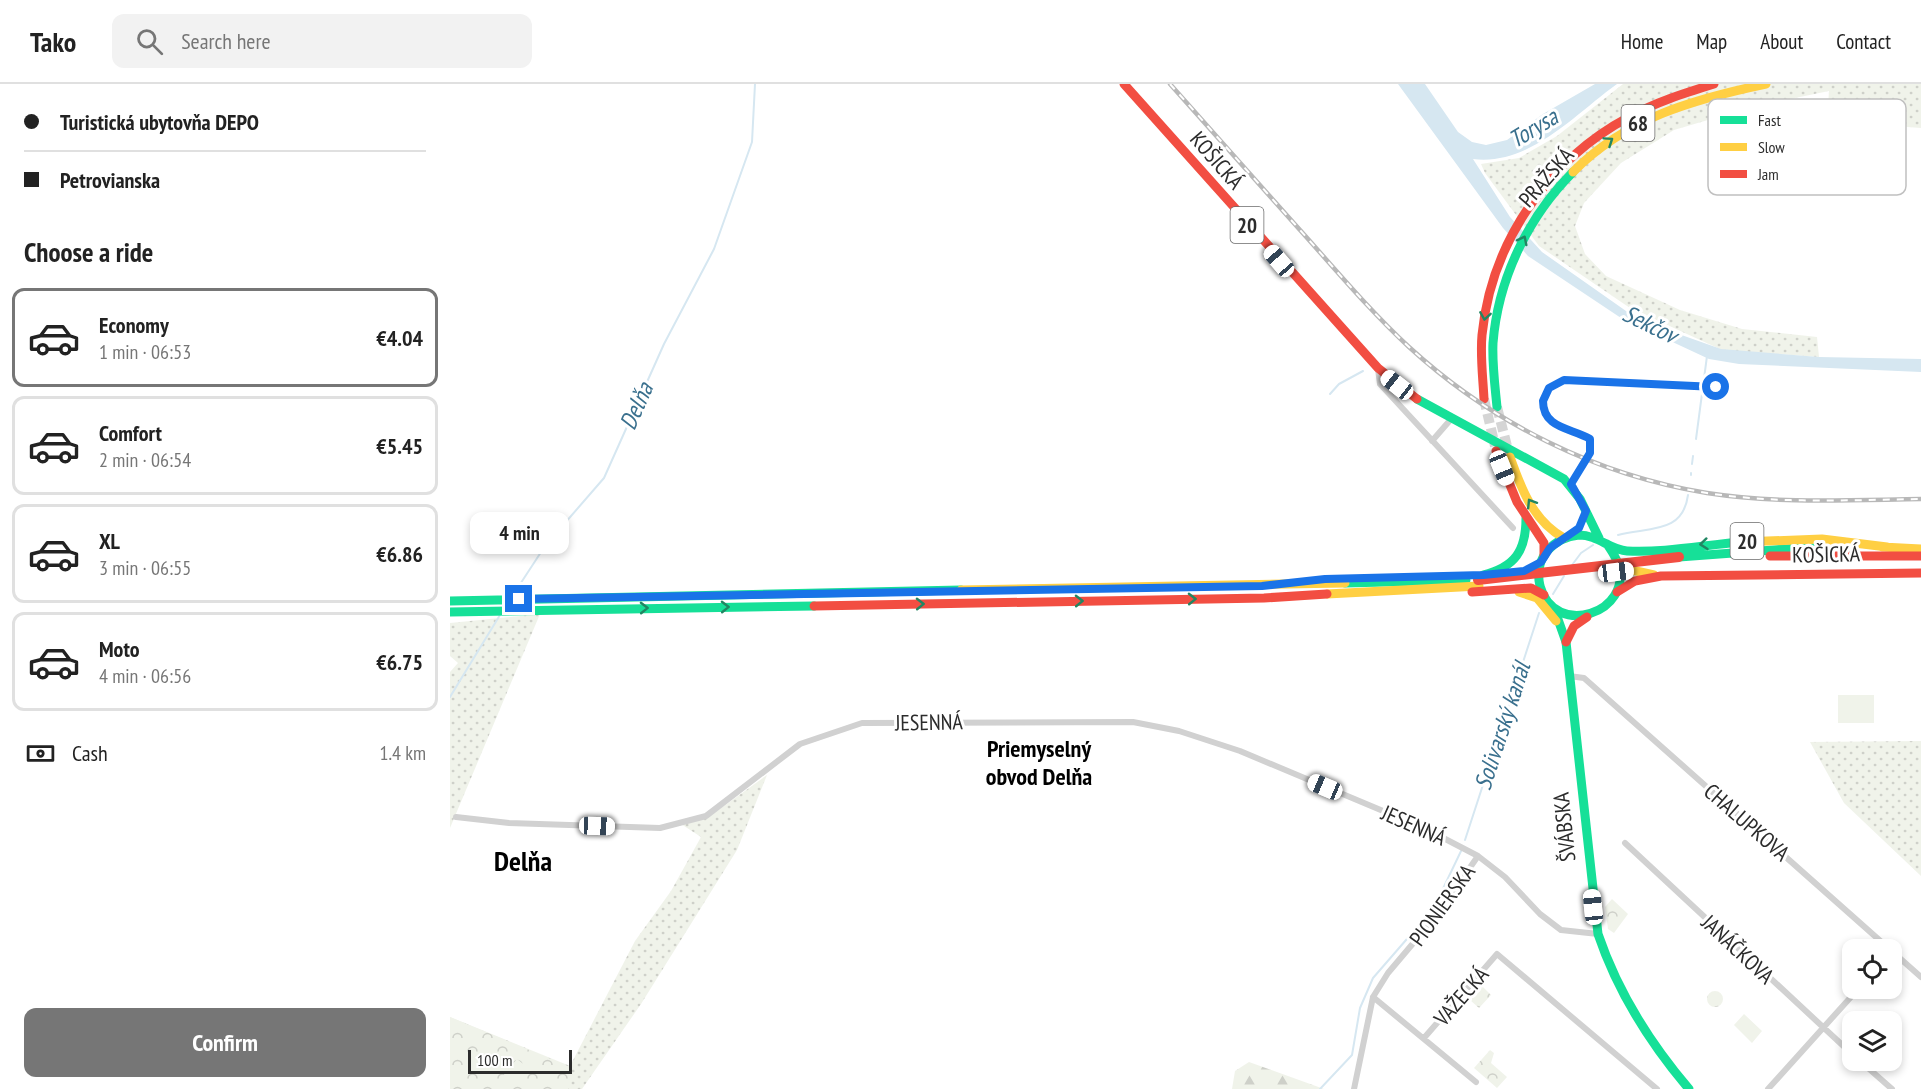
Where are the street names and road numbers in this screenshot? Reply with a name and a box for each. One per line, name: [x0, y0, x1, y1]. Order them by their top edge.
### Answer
road number: 68: [1622, 105, 1654, 141]
street label: KOŠICKÁ: [1184, 125, 1250, 195]
street label: PRAŽSKÁ: [1512, 141, 1580, 213]
road number: 20: [1230, 207, 1264, 243]
road number: 20: [1730, 523, 1764, 559]
street label: KOŠICKÁ: [1792, 539, 1861, 569]
street label: JESENNÁ: [894, 707, 964, 737]
street label: CHALUPKOVA: [1698, 777, 1796, 867]
street label: ŠVÁBSKA: [1546, 790, 1582, 863]
street label: JESENNÁ: [1376, 798, 1451, 852]
street label: PIONIERSKA: [1403, 858, 1481, 951]
street label: JANÁČKOVA: [1695, 908, 1781, 990]
street label: VAŽECKÁ: [1427, 960, 1495, 1032]

